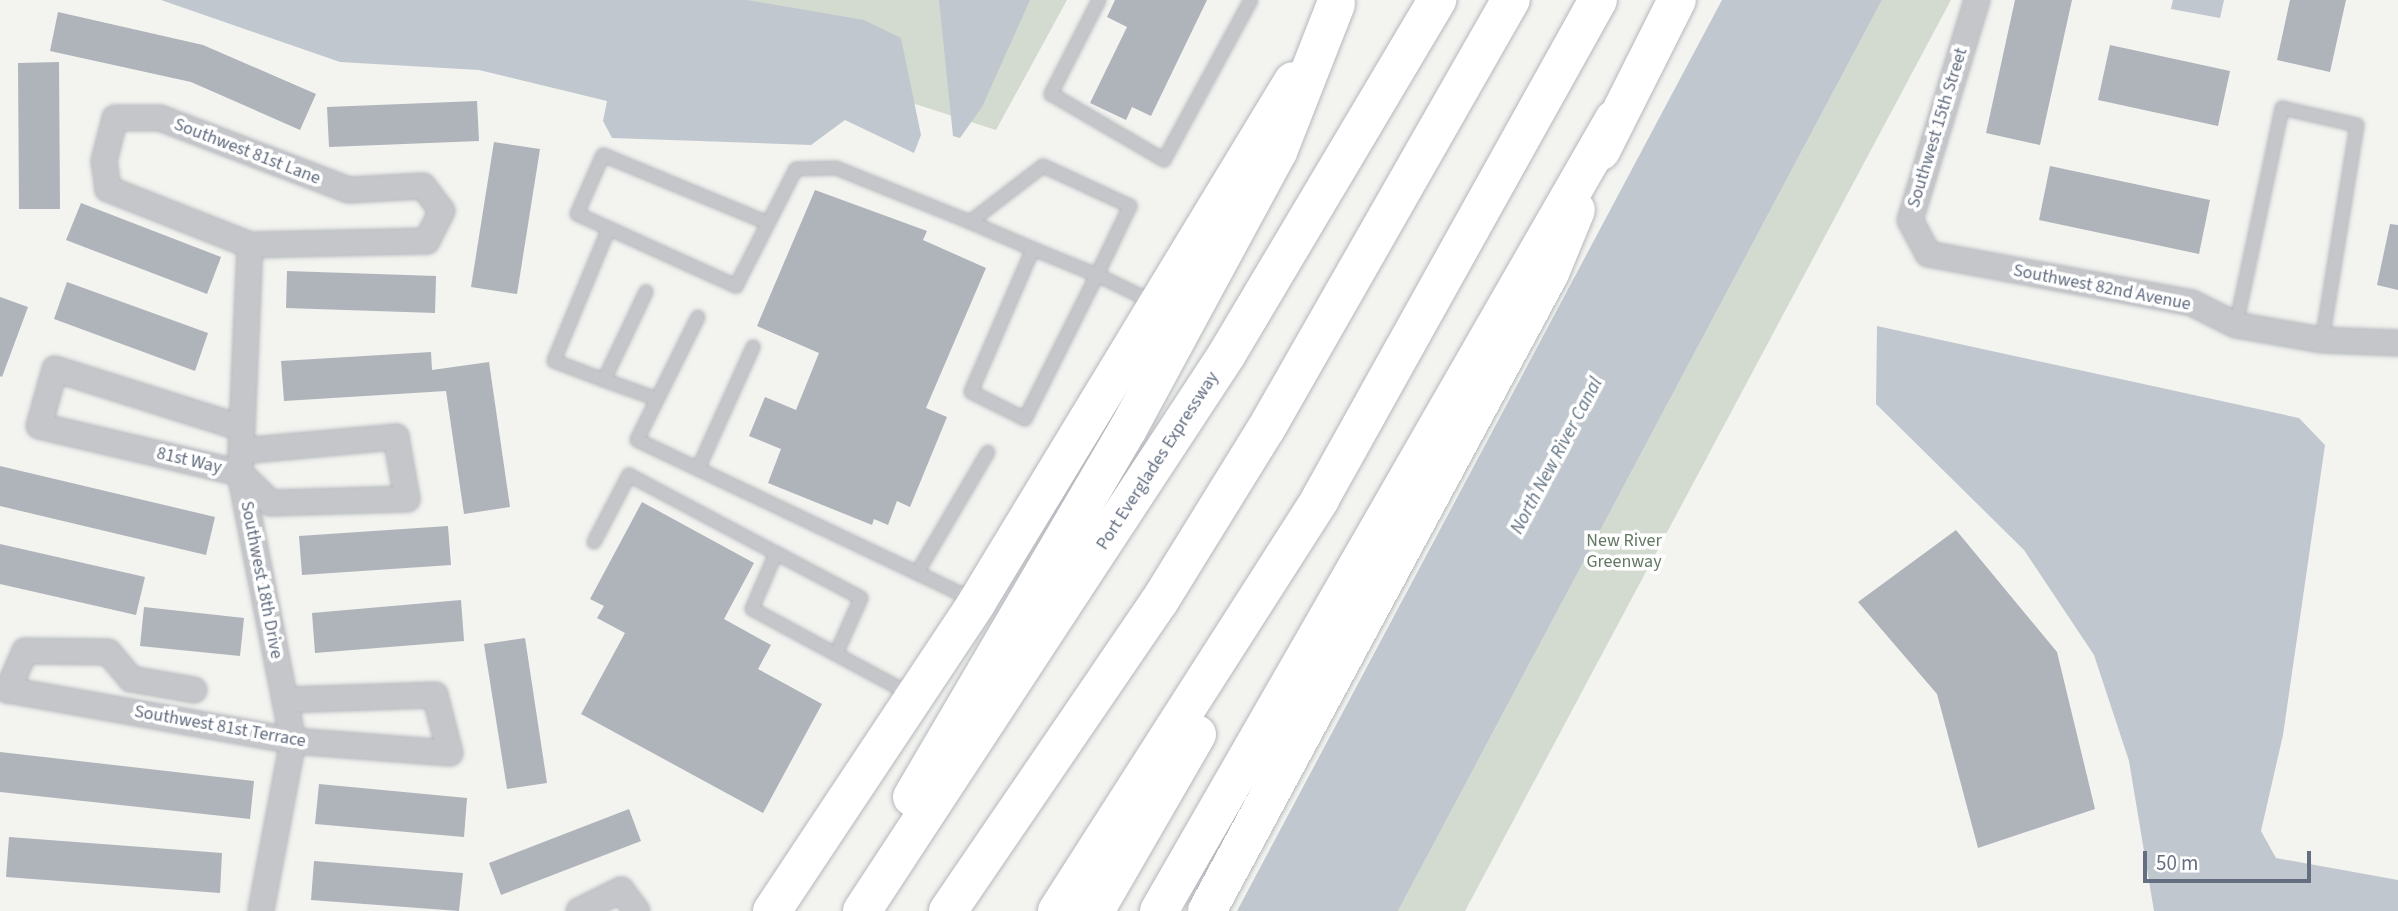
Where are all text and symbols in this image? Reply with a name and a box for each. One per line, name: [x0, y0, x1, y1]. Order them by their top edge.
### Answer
street label: Southwest 15th Street: [1903, 45, 1973, 211]
street label: Southwest 81st Lane: [171, 114, 323, 190]
street label: Southwest 82nd Avenue: [2011, 260, 2193, 316]
street label: Port Everglades Expressway: [1092, 368, 1224, 554]
water label: North New River Canal: [1506, 374, 1608, 538]
street label: 81st Way: [154, 443, 224, 479]
street label: Southwest 18th Drive: [235, 499, 287, 661]
park label: New River Greenway: [1586, 531, 1662, 574]
street label: Southwest 81st Terrace: [133, 701, 307, 753]
scale bar: [2146, 838, 2314, 882]
text: 50 m: [2156, 848, 2198, 878]

